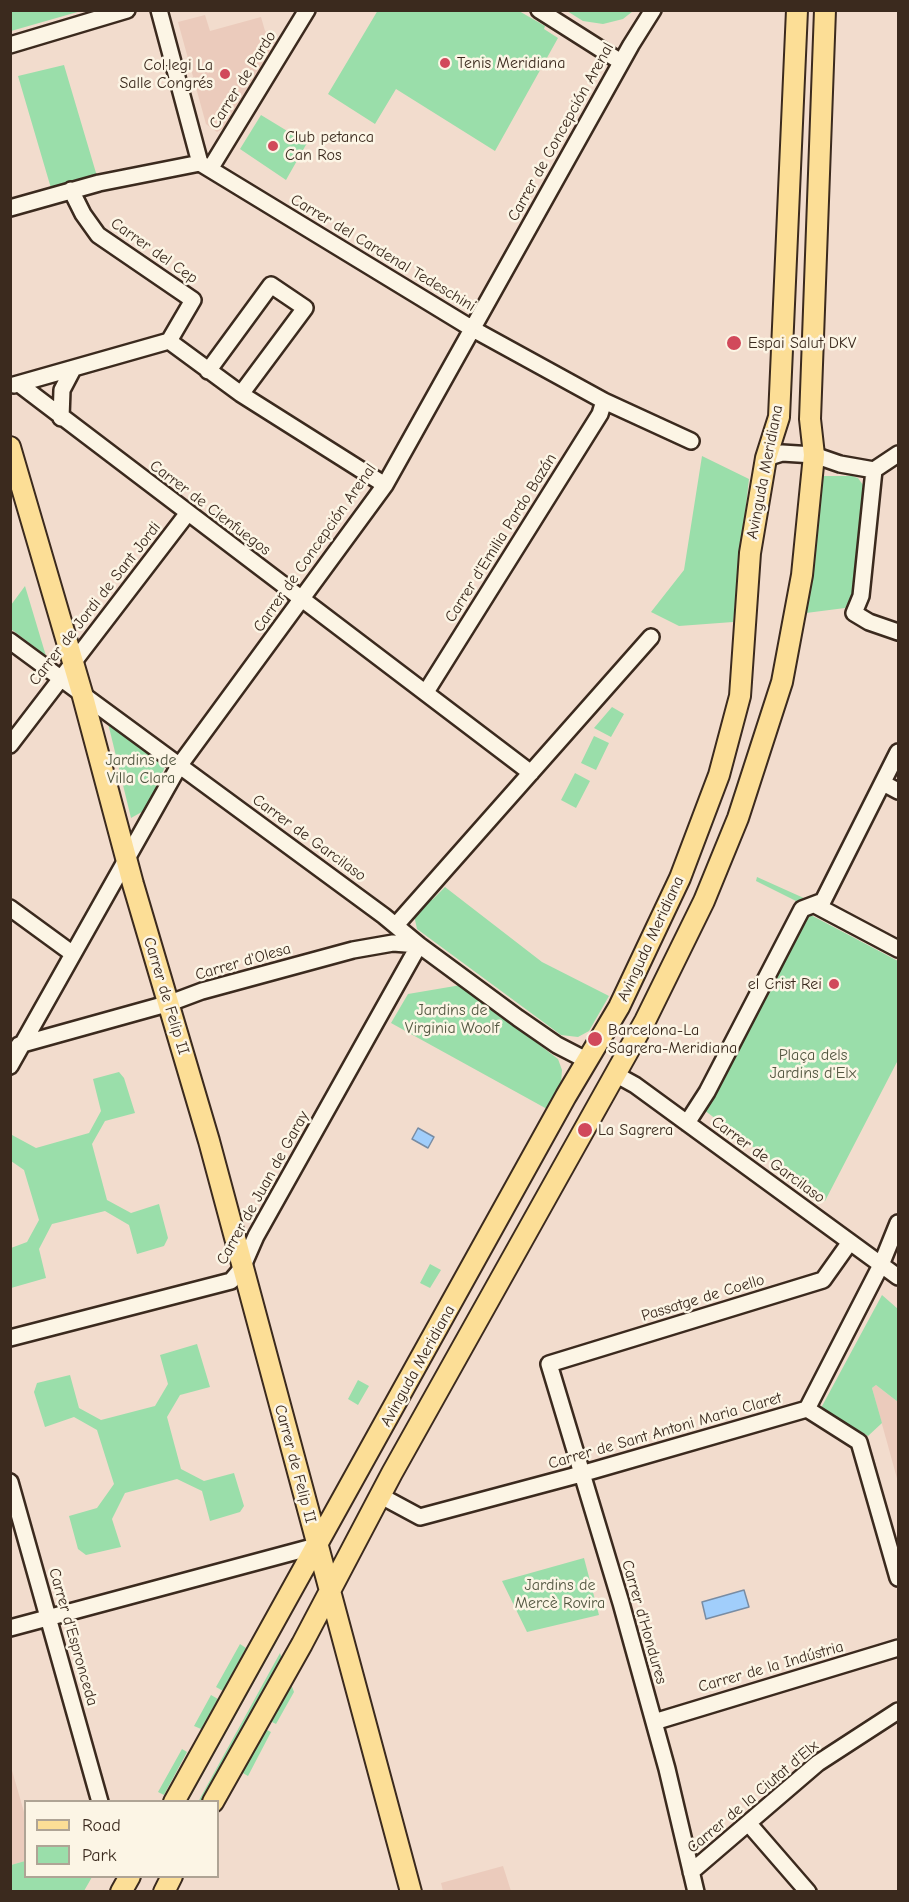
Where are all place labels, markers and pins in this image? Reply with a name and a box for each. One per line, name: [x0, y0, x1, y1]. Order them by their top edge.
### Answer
place label: Tenis Meridiana: [457, 53, 565, 73]
place label: Col·legi La Salle Congrés: [119, 55, 213, 93]
marker: Tenis Meridiana: [438, 56, 452, 70]
marker: Col·legi La Salle Congrés: [218, 67, 232, 81]
place label: Club petanca Can Ros: [285, 127, 374, 165]
marker: Club petanca Can Ros: [266, 139, 280, 153]
place label: Espai Salut DKV: [748, 333, 856, 353]
marker: Espai Salut DKV: [725, 334, 743, 352]
place label: el Crist Rei: [748, 974, 822, 994]
marker: el Crist Rei: [827, 977, 841, 991]
place label: Barcelona-La Sagrera-Meridiana: [608, 1020, 737, 1058]
marker: Barcelona-La Sagrera-Meridiana: [586, 1030, 604, 1048]
place label: La Sagrera: [598, 1120, 673, 1140]
marker: La Sagrera: [576, 1121, 594, 1139]

